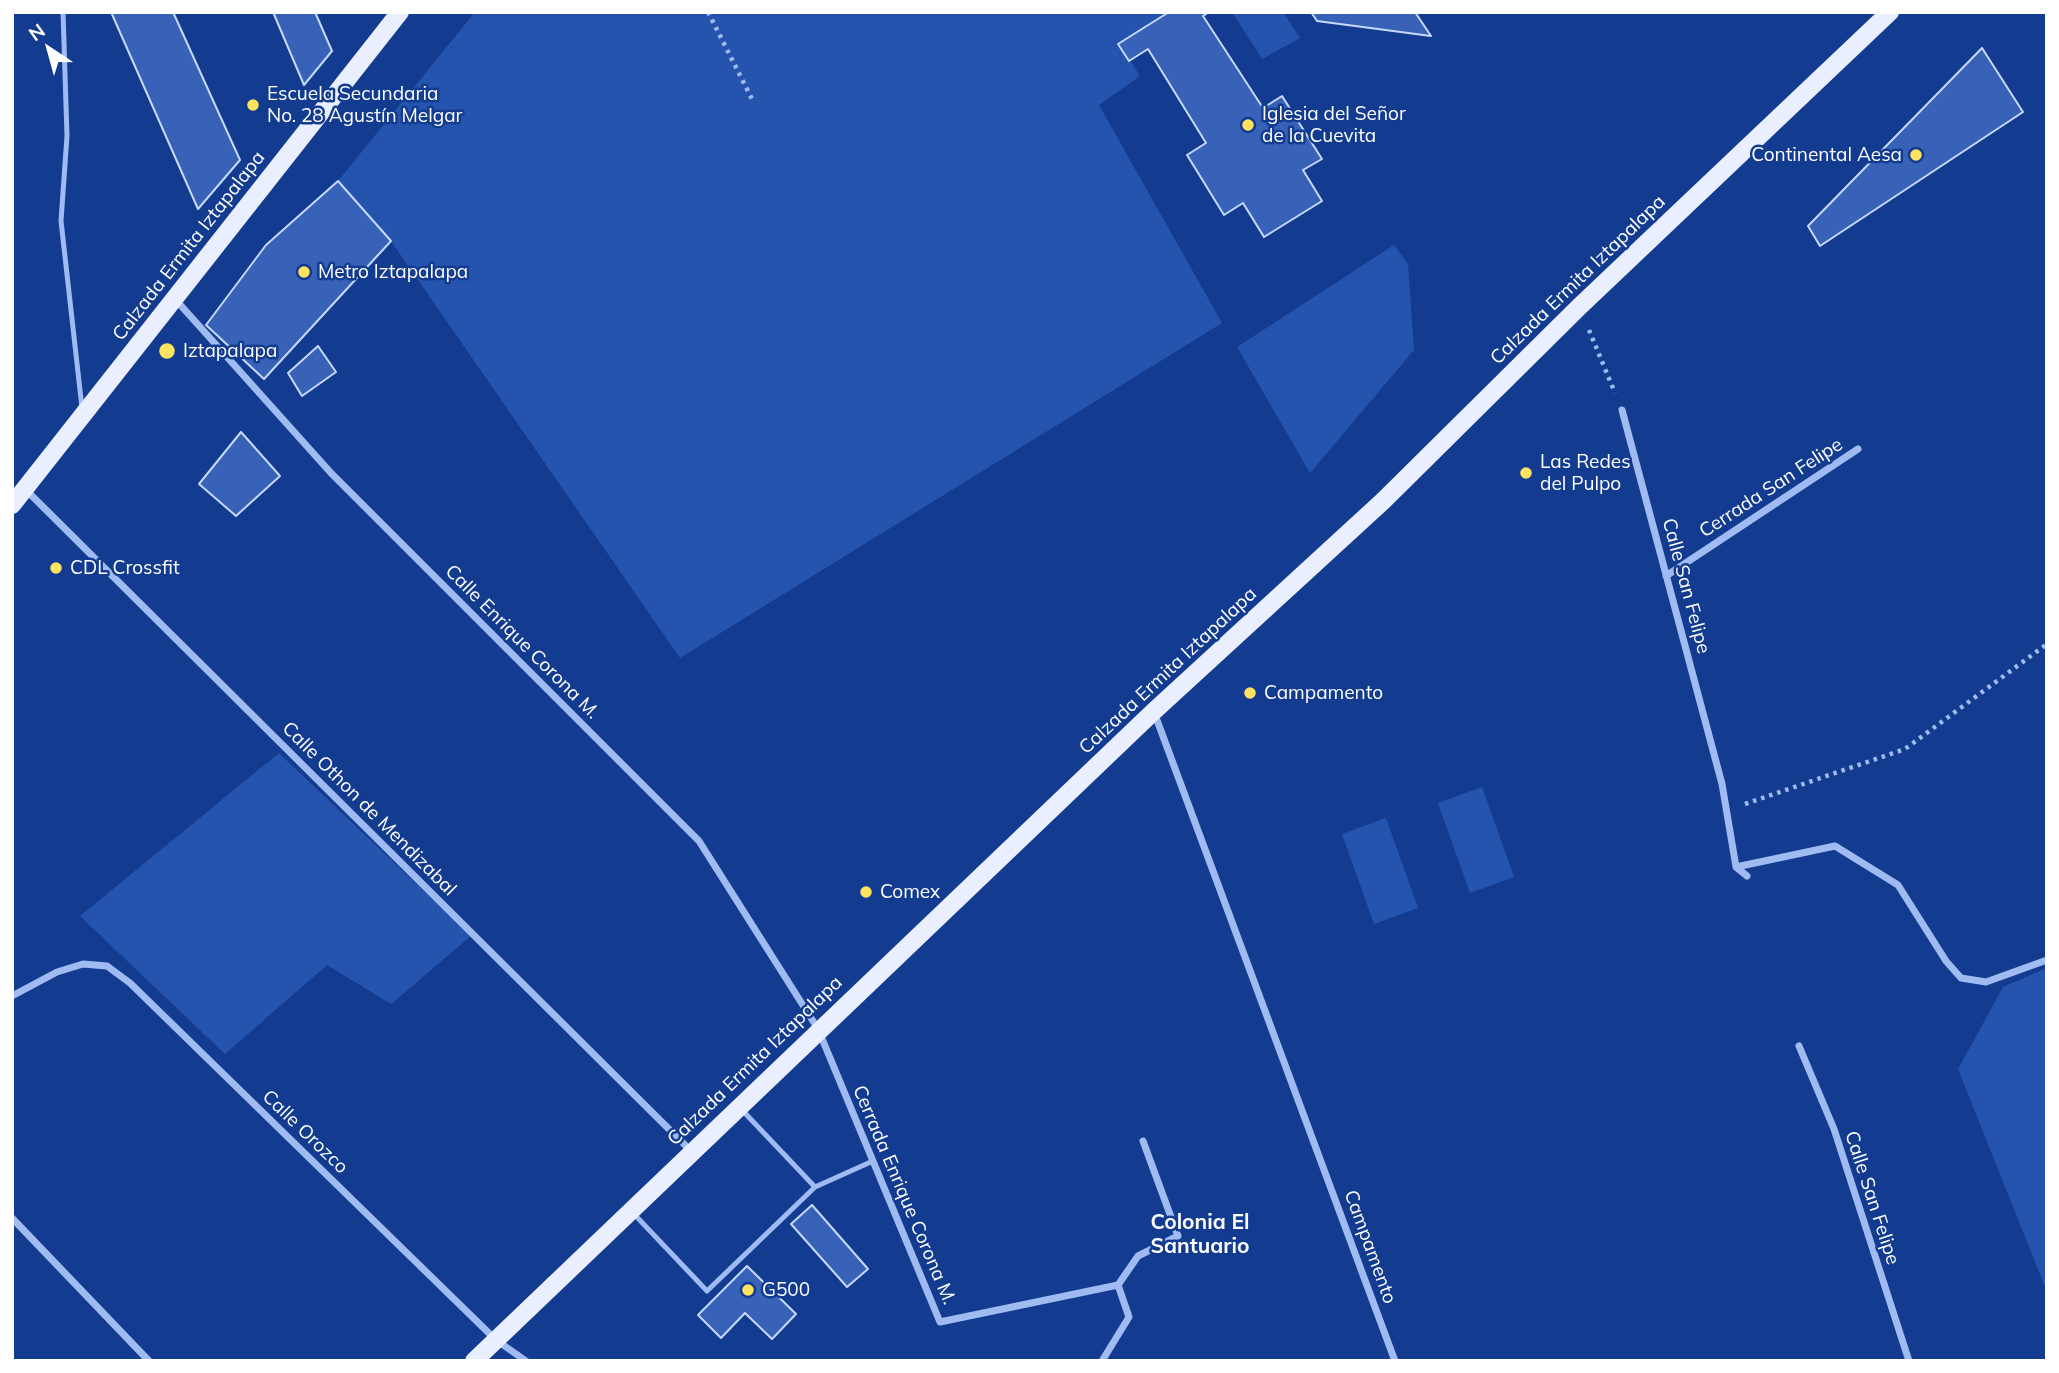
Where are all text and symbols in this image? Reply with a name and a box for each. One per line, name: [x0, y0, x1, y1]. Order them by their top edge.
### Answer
north arrow: [14, 14, 84, 84]
text: N: [24, 18, 50, 46]
place label: Escuela Secundaria No. 28 Agustín Melgar: [267, 83, 462, 127]
marker: Escuela Secundaria No. 28 Agustín Melgar: [245, 97, 261, 113]
place label: Iglesia del Señor de la Cuevita: [1262, 103, 1406, 147]
marker: Iglesia del Señor de la Cuevita: [1240, 117, 1256, 133]
place label: Continental Aesa: [1751, 144, 1902, 166]
street label: Calzada Ermita Iztapalapa: [108, 147, 270, 345]
marker: Continental Aesa: [1908, 147, 1924, 163]
street label: Calzada Ermita Iztapalapa: [1486, 190, 1670, 370]
place label: Metro Iztapalapa: [318, 261, 468, 283]
marker: Metro Iztapalapa: [296, 264, 312, 280]
place label: Iztapalapa: [183, 340, 277, 362]
marker: Iztapalapa: [157, 341, 177, 361]
street label: Cerrada San Felipe: [1695, 433, 1847, 543]
place label: Las Redes del Pulpo: [1540, 451, 1631, 495]
marker: Las Redes del Pulpo: [1518, 465, 1534, 481]
street label: Calle San Felipe: [1657, 516, 1715, 656]
place label: CDL Crossfit: [70, 557, 180, 579]
marker: CDL Crossfit: [48, 560, 64, 576]
street label: Calle Enrique Corona M.: [440, 560, 604, 724]
street label: Calzada Ermita Iztapalapa: [1075, 583, 1261, 759]
place label: Campamento: [1264, 682, 1383, 704]
marker: Campamento: [1242, 685, 1258, 701]
street label: Calle Othon de Mendizabal: [277, 717, 461, 901]
place label: Comex: [880, 881, 940, 903]
marker: Comex: [858, 884, 874, 900]
street label: Calzada Ermita Iztapalapa: [663, 971, 847, 1151]
street label: Cerrada Enrique Corona M.: [847, 1082, 961, 1308]
street label: Calle Orozco: [257, 1085, 353, 1179]
street label: Calle San Felipe: [1840, 1128, 1904, 1268]
street label: Campamento: [1339, 1187, 1401, 1307]
district label: Colonia El Santuario: [1151, 1210, 1249, 1260]
place label: G500: [762, 1279, 810, 1301]
marker: G500: [740, 1282, 756, 1298]

